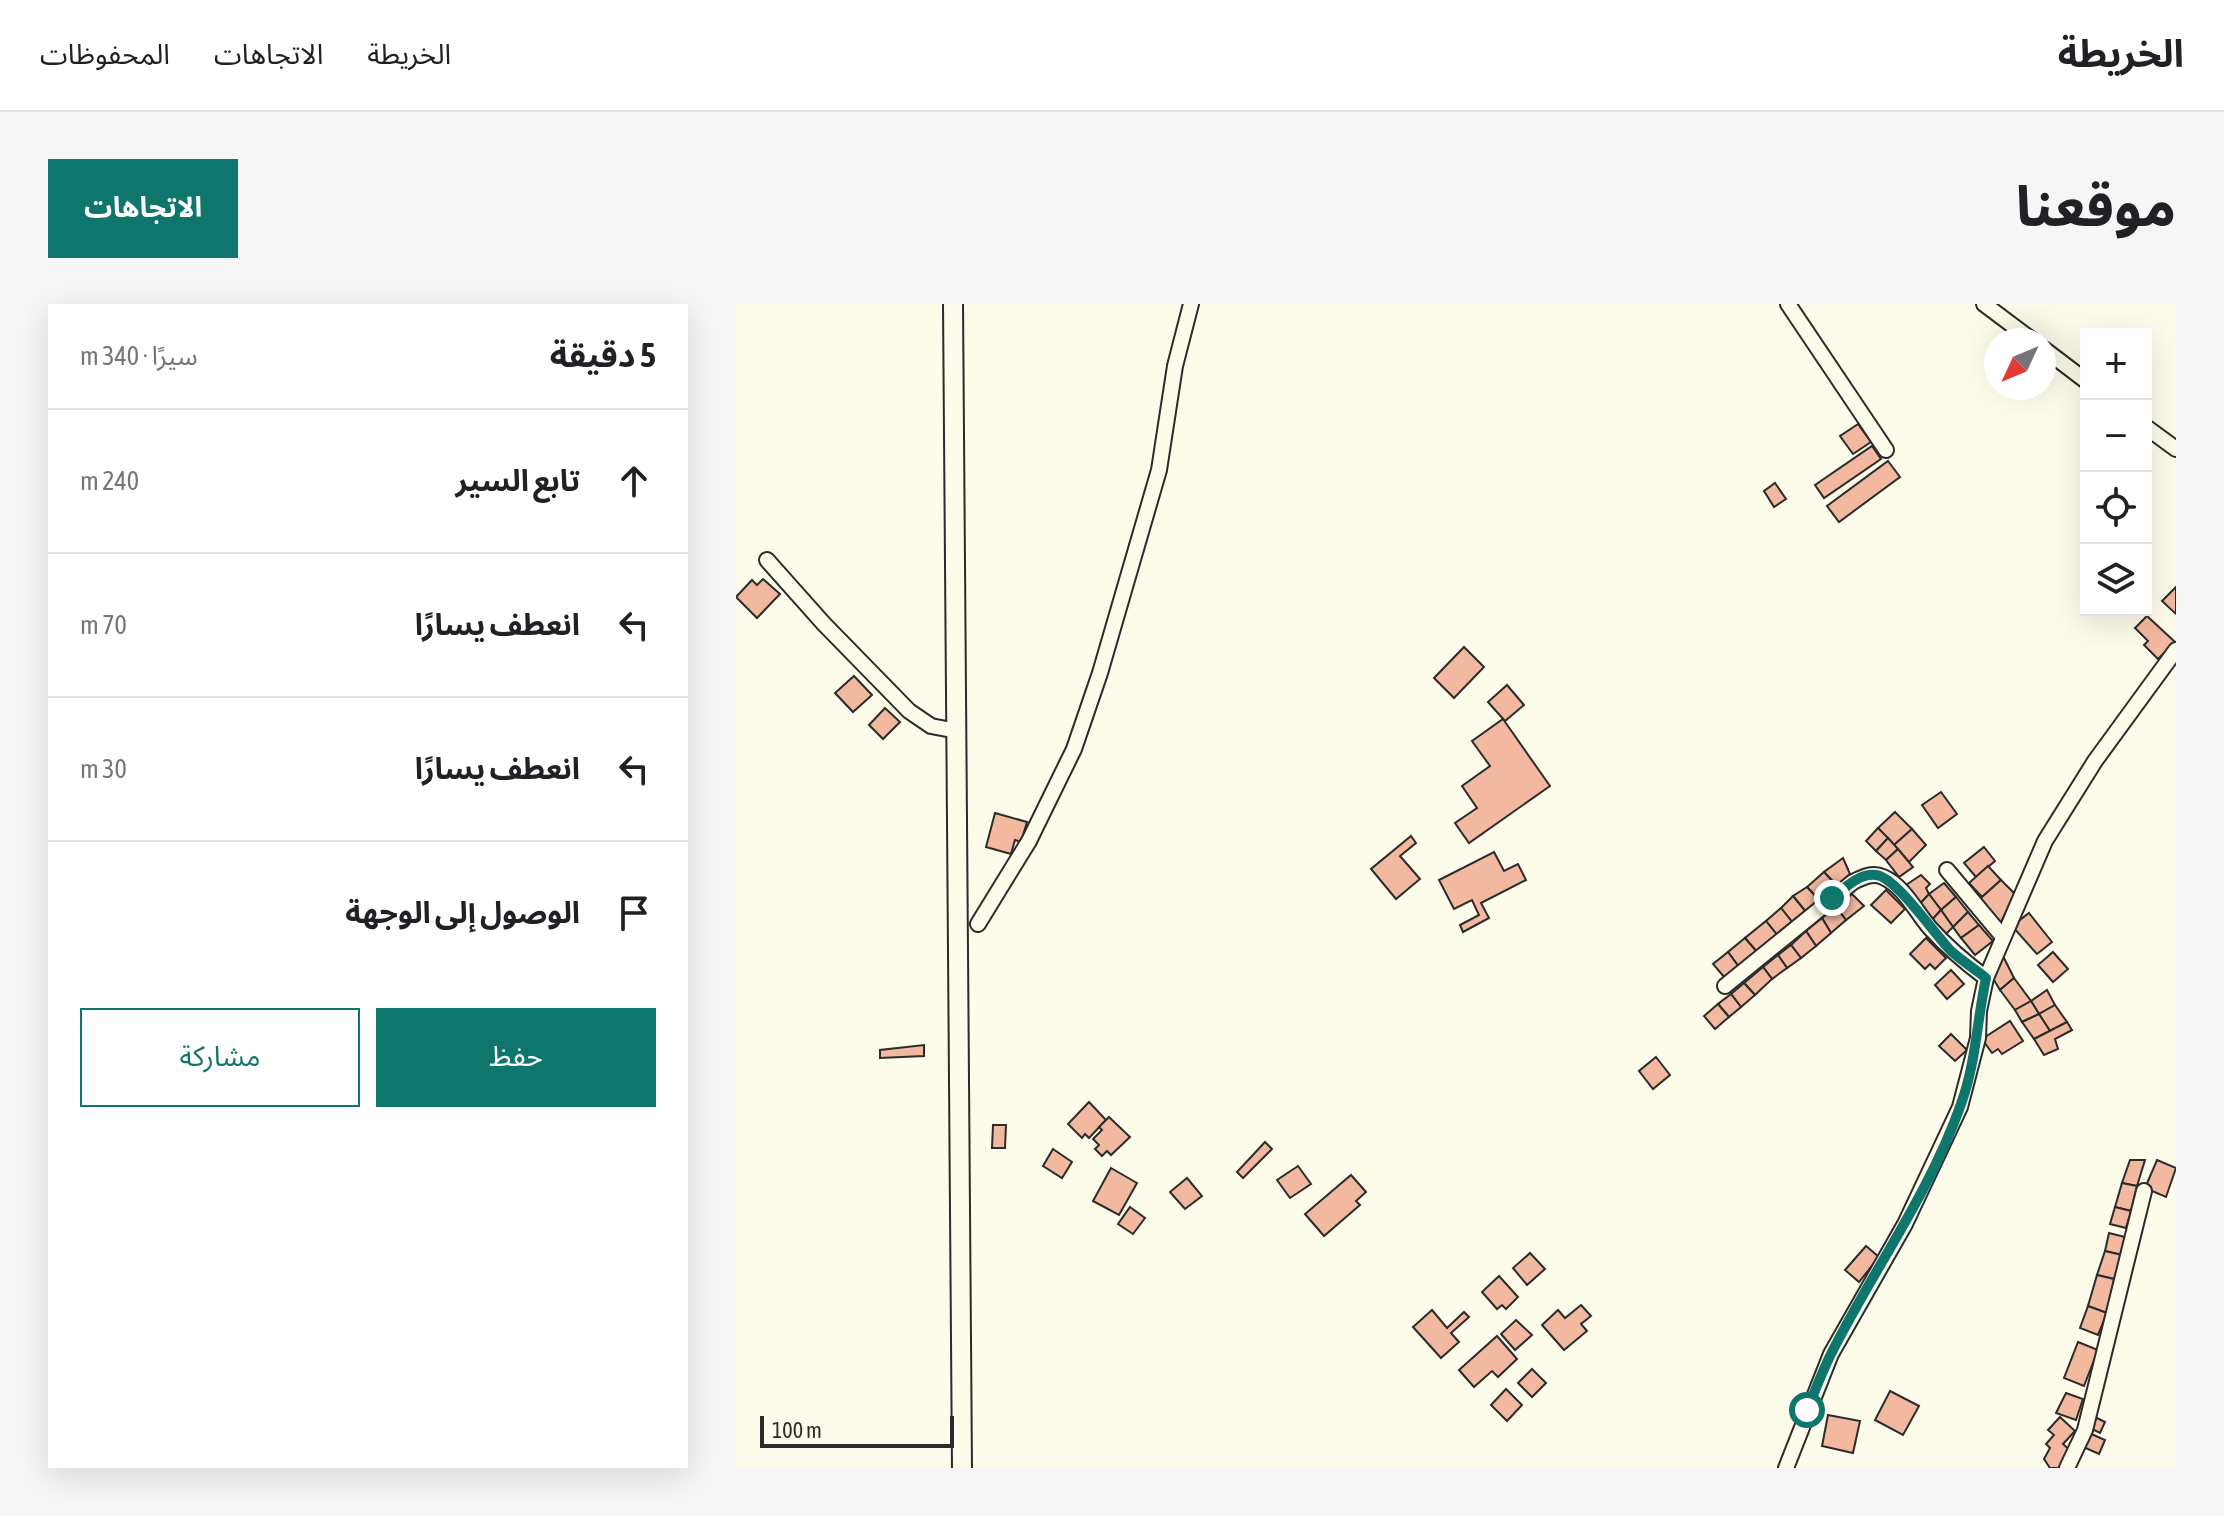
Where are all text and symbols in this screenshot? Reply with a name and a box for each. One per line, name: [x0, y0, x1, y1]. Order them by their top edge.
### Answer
text: الخريطة: [2058, 32, 2184, 75]
text: المحفوظات: [40, 38, 170, 70]
text: الاتجاهات: [214, 38, 323, 70]
text: الخريطة: [367, 38, 451, 70]
button: الاتجاهات: [48, 159, 238, 258]
text: موقعنا: [2016, 174, 2176, 238]
north arrow: [1984, 328, 2056, 400]
map controls: [2080, 328, 2152, 616]
button: +: [2080, 328, 2152, 400]
text: 5 دقيقة: [550, 335, 656, 374]
text: سيرًا · 340 m: [80, 341, 198, 371]
button: −: [2080, 400, 2152, 472]
icon: ahead: [612, 459, 656, 503]
text: تابع السير: [456, 463, 580, 497]
text: 240 m: [80, 466, 139, 496]
button: locate: [2080, 472, 2152, 544]
button: layers: [2080, 544, 2152, 616]
icon: left: [612, 603, 656, 647]
text: انعطف يسارًا: [415, 607, 580, 641]
text: 70 m: [80, 610, 127, 640]
icon: left: [612, 747, 656, 791]
text: انعطف يسارًا: [415, 751, 580, 785]
text: 30 m: [80, 754, 127, 784]
route end: [1814, 880, 1850, 916]
icon: arrive: [612, 891, 656, 935]
text: الوصول إلى الوجهة: [345, 895, 580, 929]
button: مشاركة: [80, 1008, 360, 1107]
button: حفظ: [376, 1008, 656, 1107]
route start: [1789, 1392, 1825, 1428]
scale bar: [760, 1412, 954, 1448]
text: 100 m: [772, 1417, 822, 1443]

